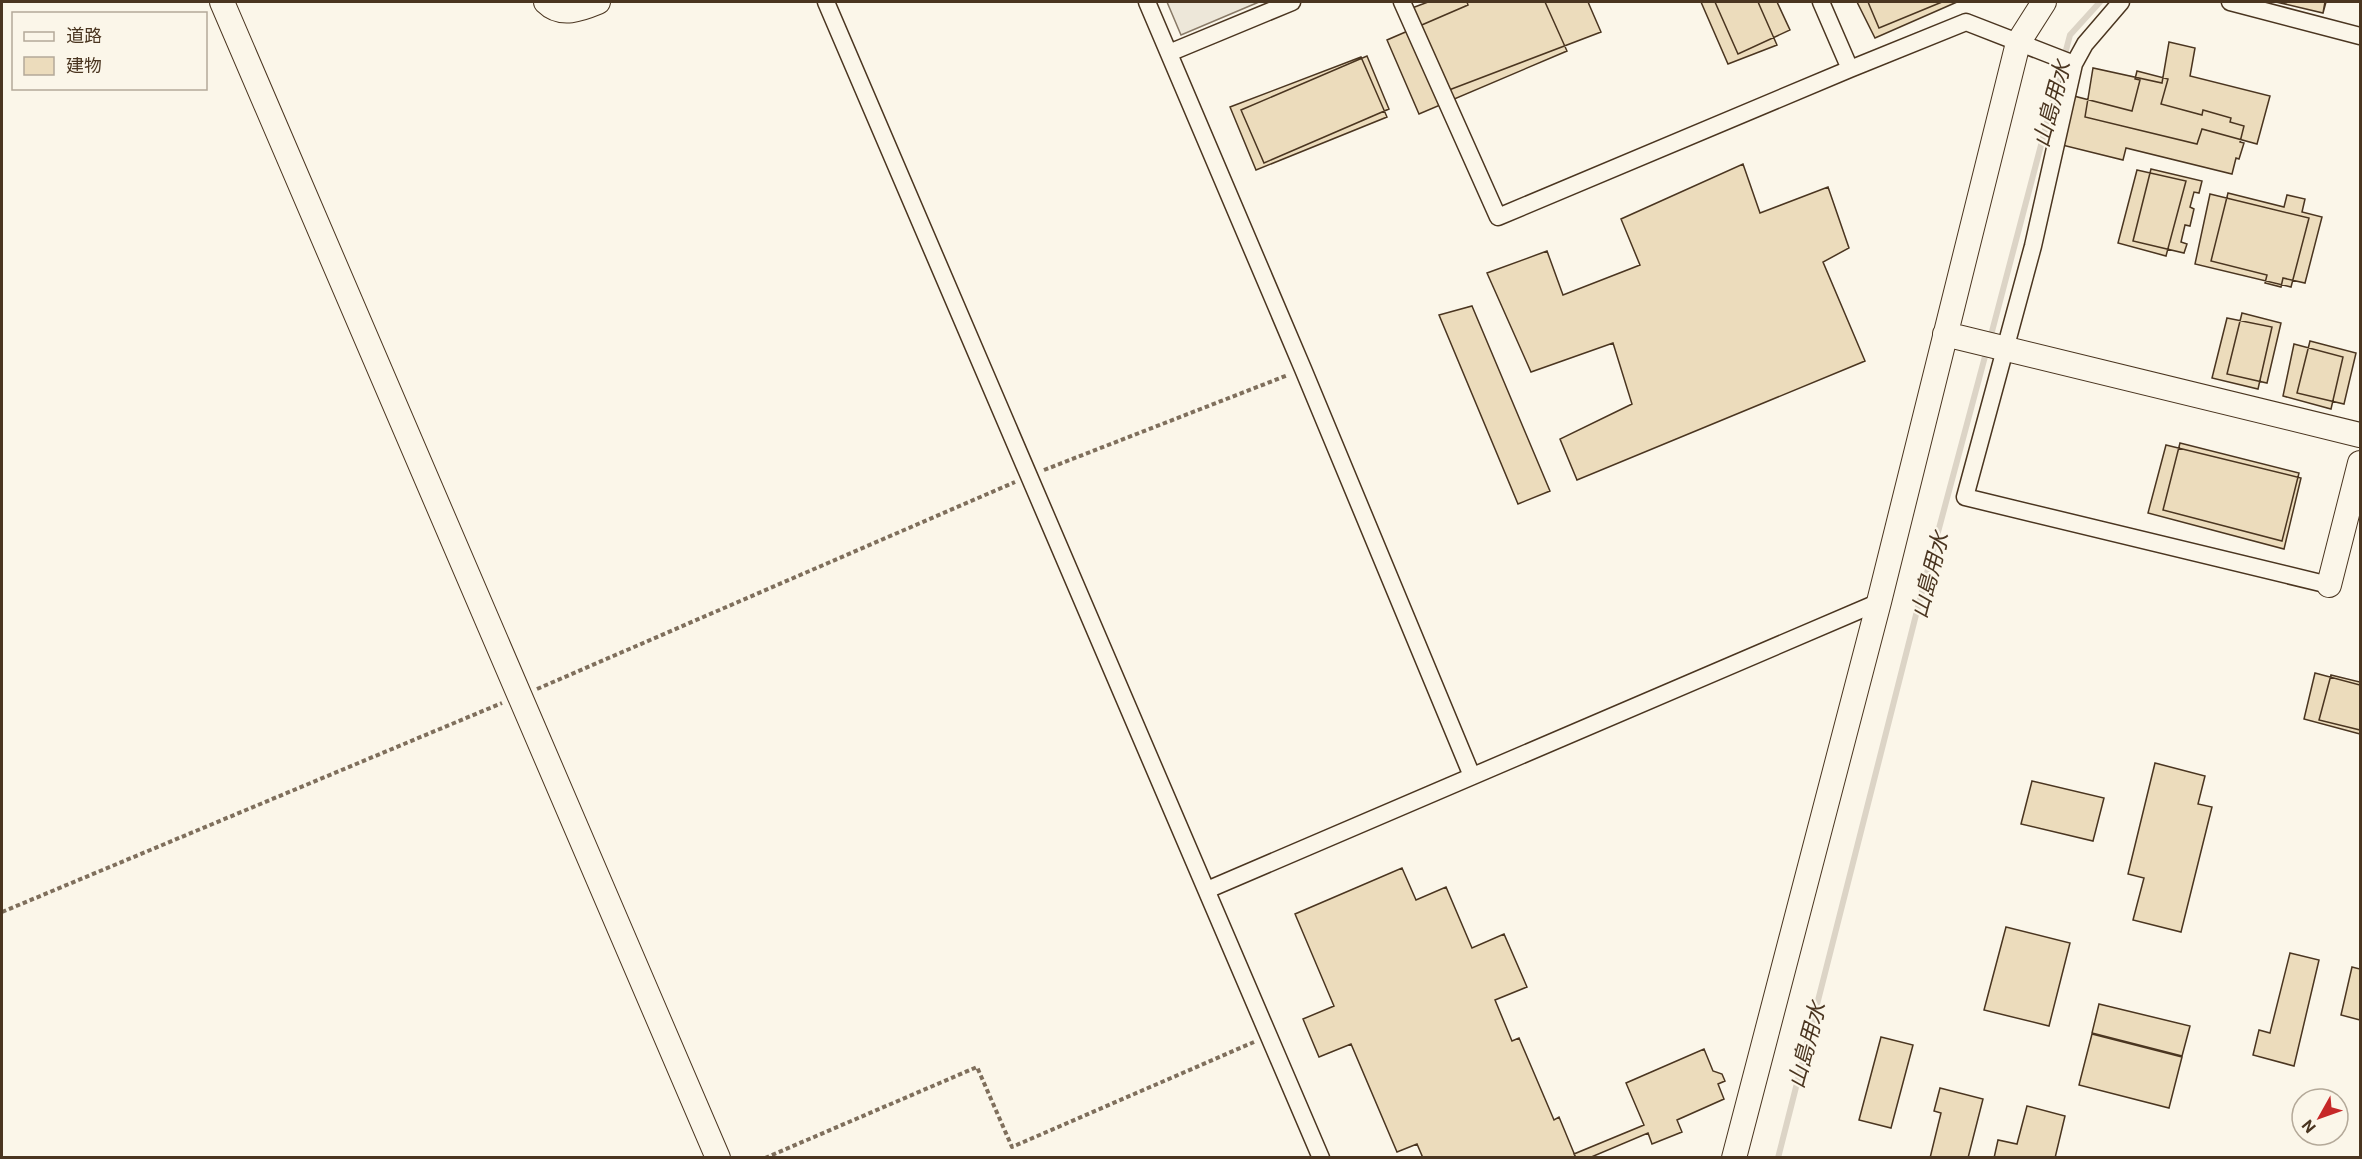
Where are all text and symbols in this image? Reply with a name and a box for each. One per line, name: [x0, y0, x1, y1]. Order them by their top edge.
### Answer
legend: [12, 12, 207, 90]
text: 道路: [66, 25, 102, 46]
text: 建物: [66, 55, 102, 76]
water label: 山島用水: [2029, 56, 2076, 150]
water label: 山島用水: [1907, 527, 1954, 621]
water label: 山島用水: [1784, 997, 1831, 1091]
north arrow: [2290, 1087, 2350, 1147]
text: N: [2298, 1116, 2320, 1137]

